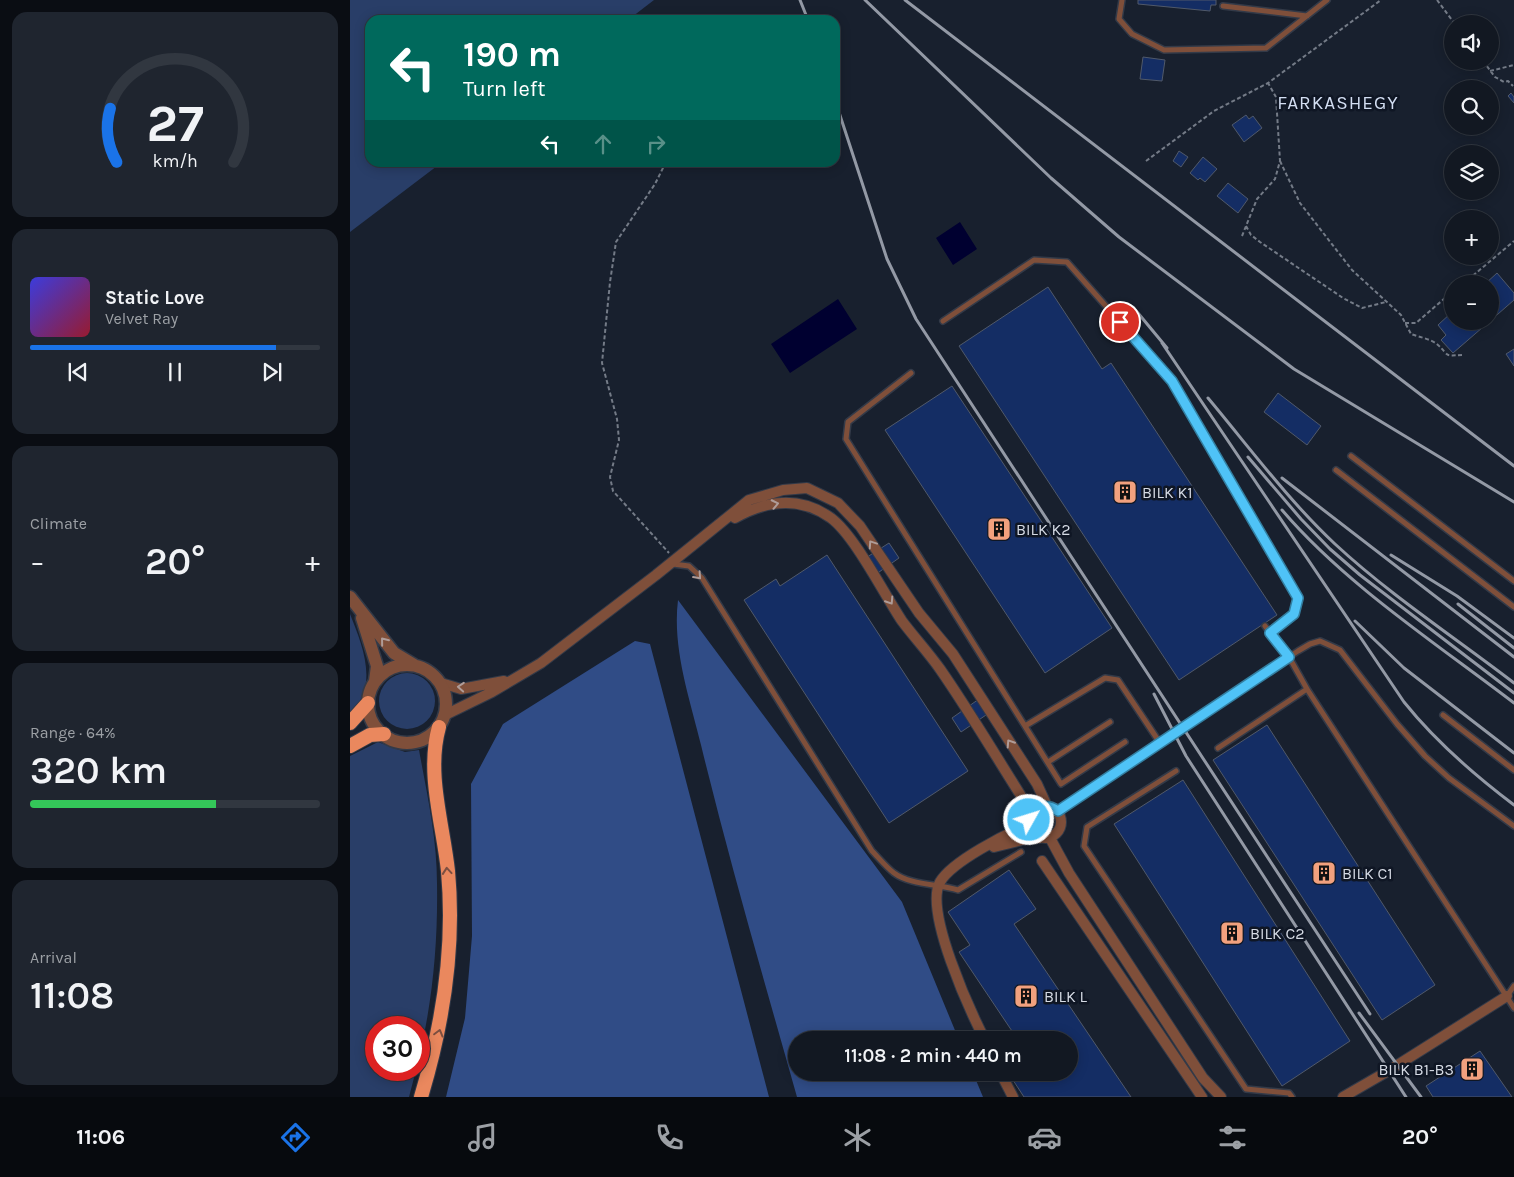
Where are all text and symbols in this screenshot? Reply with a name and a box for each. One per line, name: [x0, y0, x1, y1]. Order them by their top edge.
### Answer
map controls: [1444, 15, 1499, 330]
button: sound: [1444, 15, 1499, 70]
text: 190 m: [463, 34, 561, 75]
icon: left: [380, 35, 445, 100]
text: Turn left: [463, 76, 546, 102]
button: search: [1444, 80, 1499, 135]
district label: FARKASHEGY: [1277, 92, 1399, 114]
text: 27: [146, 93, 204, 154]
icon: left: [536, 130, 564, 158]
icon: ahead: [589, 130, 617, 158]
icon: right: [642, 130, 670, 158]
button: layers: [1444, 145, 1499, 200]
text: km/h: [152, 151, 198, 172]
button: +: [1444, 210, 1499, 265]
button: −: [1444, 275, 1499, 330]
text: Static Love: [105, 287, 204, 309]
pin: [1099, 301, 1141, 343]
icon: arrive: [1106, 308, 1134, 336]
text: Velvet Ray: [105, 309, 178, 328]
icon: previous: [64, 358, 92, 386]
icon: pause: [161, 358, 189, 386]
icon: next: [258, 358, 286, 386]
building icon: BILK K1: [1112, 479, 1138, 505]
place label: BILK K1: [1142, 483, 1192, 502]
one-way arrow: [770, 499, 779, 509]
text: Climate: [30, 514, 87, 533]
building icon: BILK K2: [986, 516, 1012, 542]
place label: BILK K2: [1016, 520, 1070, 539]
text: 20°: [145, 539, 205, 584]
one-way arrow: [869, 540, 878, 550]
text: −: [30, 545, 45, 578]
text: +: [305, 545, 320, 578]
one-way arrow: [692, 570, 701, 579]
one-way arrow: [884, 596, 893, 605]
one-way arrow: [382, 638, 390, 647]
one-way arrow: [456, 682, 464, 693]
text: Range · 64%: [30, 723, 116, 742]
one-way arrow: [1007, 739, 1017, 748]
text: 320 km: [30, 748, 167, 793]
position arrow: [1002, 793, 1054, 845]
building icon: BILK C1: [1311, 860, 1337, 886]
place label: BILK C1: [1342, 864, 1393, 883]
one-way arrow: [442, 867, 453, 875]
building icon: BILK C2: [1219, 920, 1245, 946]
place label: BILK C2: [1250, 924, 1305, 943]
text: Arrival: [30, 948, 77, 967]
text: 11:08: [30, 973, 114, 1018]
building icon: BILK L: [1013, 983, 1039, 1009]
place label: BILK L: [1044, 987, 1087, 1006]
speed limit sign: 30: [365, 1016, 430, 1081]
one-way arrow: [433, 1030, 443, 1038]
text: 11:08 · 2 min · 440 m: [844, 1045, 1022, 1067]
building icon: BILK B1-B3: [1459, 1056, 1485, 1082]
place label: BILK B1-B3: [1378, 1060, 1454, 1079]
icon: directions: [278, 1120, 313, 1155]
icon: music: [465, 1120, 500, 1155]
icon: phone: [652, 1120, 687, 1155]
icon: climate: [840, 1120, 875, 1155]
icon: car: [1027, 1120, 1062, 1155]
icon: filters: [1215, 1120, 1250, 1155]
text: 11:06: [76, 1124, 125, 1150]
text: 20°: [1402, 1124, 1438, 1150]

